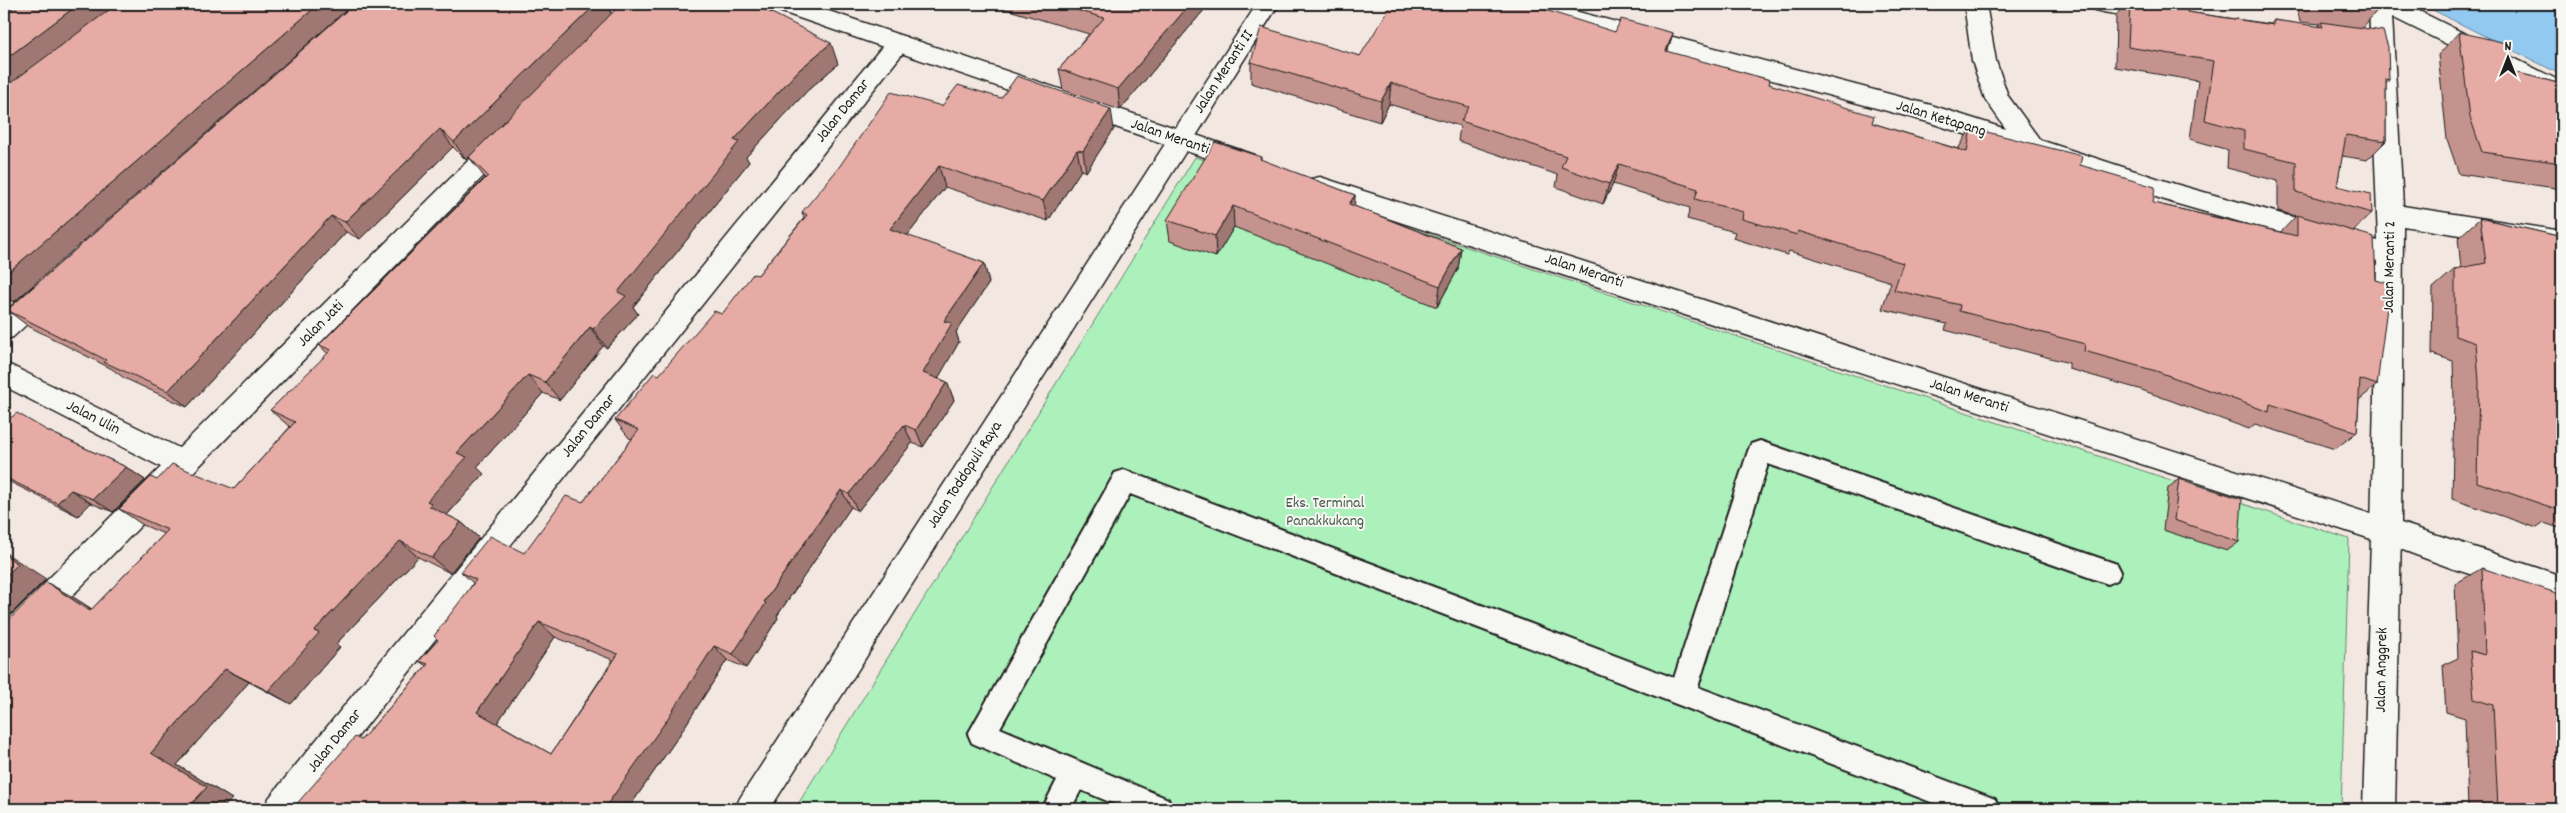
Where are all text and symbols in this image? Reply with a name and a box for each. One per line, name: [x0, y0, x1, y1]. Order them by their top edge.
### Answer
street label: Jalan Meranti II: [1188, 26, 1260, 118]
north arrow: [2484, 32, 2534, 82]
text: N: [2505, 37, 2512, 57]
street label: Jalan Damar: [810, 74, 876, 148]
street label: Jalan Ketapang: [1893, 94, 1989, 144]
street label: Jalan Meranti: [1128, 113, 1212, 161]
street label: Jalan Meranti 2: [2378, 221, 2402, 313]
street label: Jalan Meranti: [1542, 247, 1627, 295]
street label: Jalan Jati: [292, 295, 350, 353]
street label: Jalan Meranti: [1927, 372, 2012, 420]
street label: Jalan Damar: [556, 389, 622, 463]
street label: Jalan Ulin: [62, 395, 124, 441]
street label: Jalan Toddopuli Raya: [922, 416, 1009, 533]
park label: Eks. Terminal Panakkukang: [1286, 492, 1365, 533]
street label: Jalan Anggrek: [2370, 627, 2394, 713]
street label: Jalan Damar: [302, 704, 368, 778]

